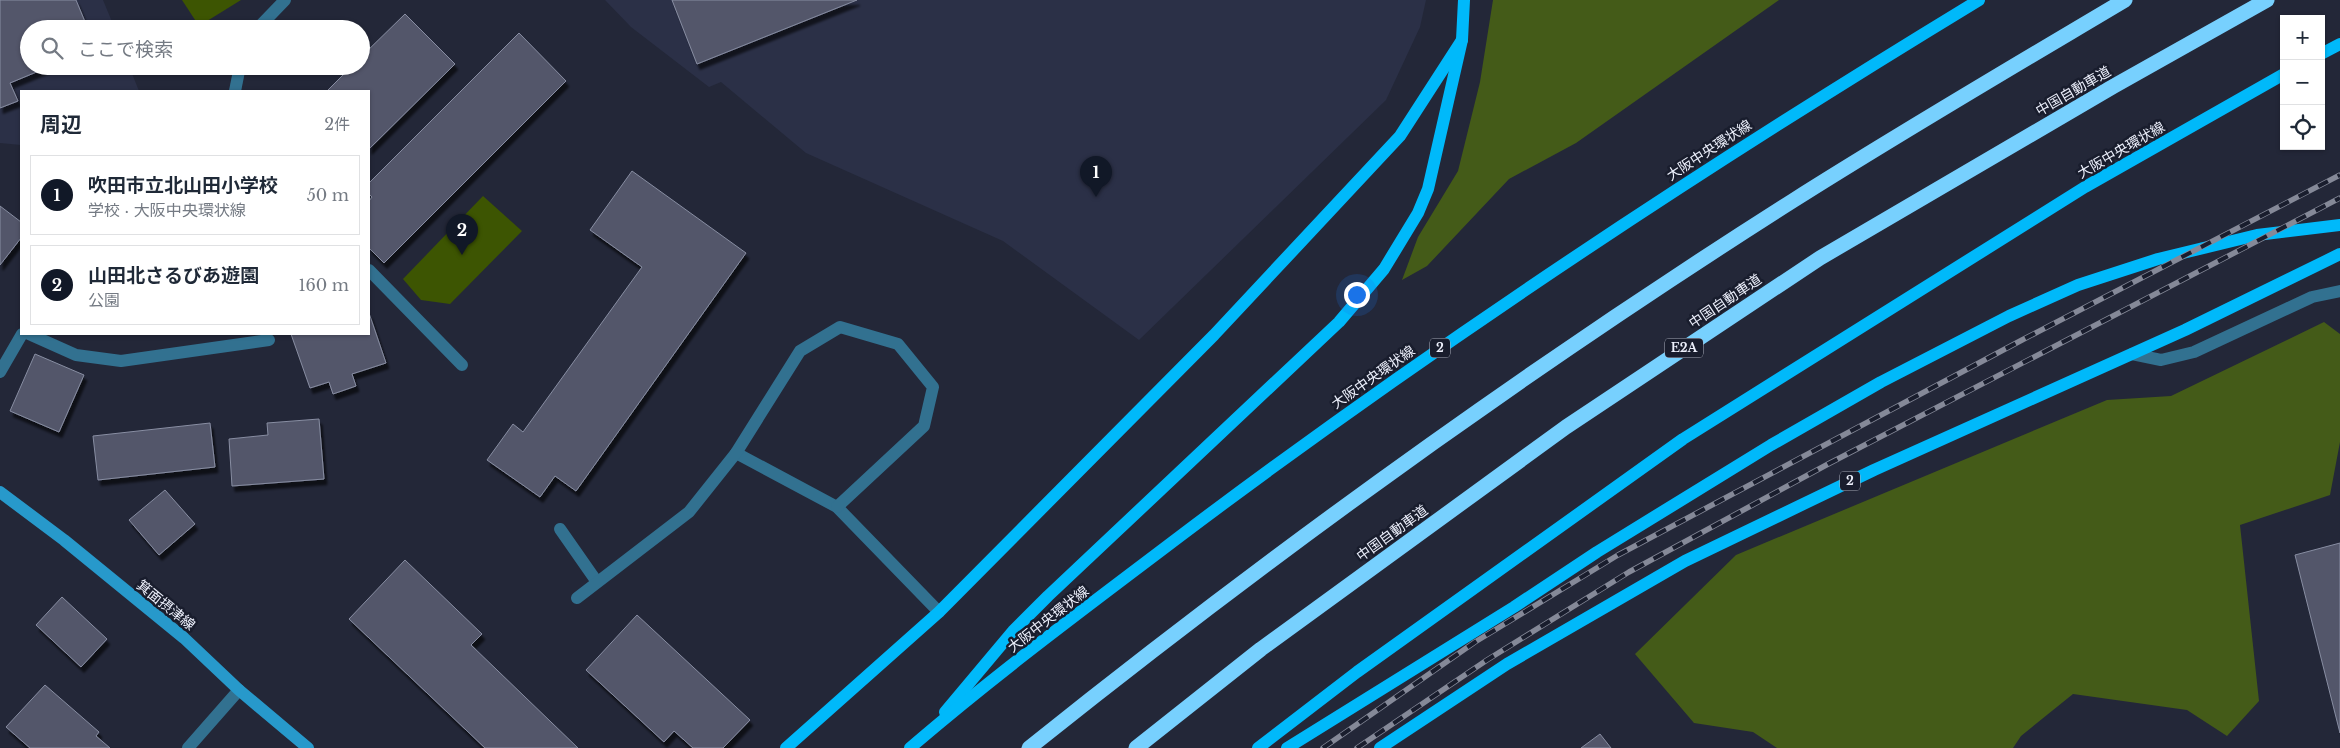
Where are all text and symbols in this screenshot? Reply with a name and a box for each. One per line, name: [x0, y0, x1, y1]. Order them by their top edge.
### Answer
map controls: [2280, 15, 2325, 150]
button: +: [2280, 15, 2325, 60]
search box: [20, 20, 370, 75]
icon: search: [38, 34, 66, 62]
text: ここで検索: [78, 38, 173, 61]
button: −: [2280, 60, 2325, 105]
street label: 中国自動車道: [2032, 62, 2114, 120]
button: locate: [2280, 105, 2325, 150]
text: 周辺: [40, 112, 82, 138]
text: 2件: [324, 114, 350, 134]
street label: 大阪中央環状線: [1663, 116, 1755, 184]
street label: 大阪中央環状線: [2074, 118, 2168, 182]
pin: 1: [1080, 156, 1112, 197]
text: 吹田市立北山田小学校: [88, 174, 278, 197]
text: 1: [54, 185, 60, 205]
text: 50 m: [307, 185, 349, 205]
text: 学校 · 大阪中央環状線: [88, 200, 246, 220]
pin: 2: [446, 214, 478, 255]
text: 山田北さるびあ遊園: [88, 264, 259, 287]
street label: 中国自動車道: [1685, 270, 1765, 332]
text: 2: [52, 275, 62, 295]
text: 160 m: [298, 275, 349, 295]
your location: [1344, 282, 1370, 308]
text: 公園: [88, 290, 120, 310]
road number: 2: [1430, 338, 1450, 358]
road number: E2A: [1665, 338, 1703, 358]
street label: 大阪中央環状線: [1328, 342, 1418, 412]
road number: 2: [1840, 472, 1860, 491]
street label: 中国自動車道: [1353, 501, 1431, 565]
street label: 箕面摂津線: [133, 576, 199, 634]
street label: 大阪中央環状線: [1004, 582, 1092, 656]

